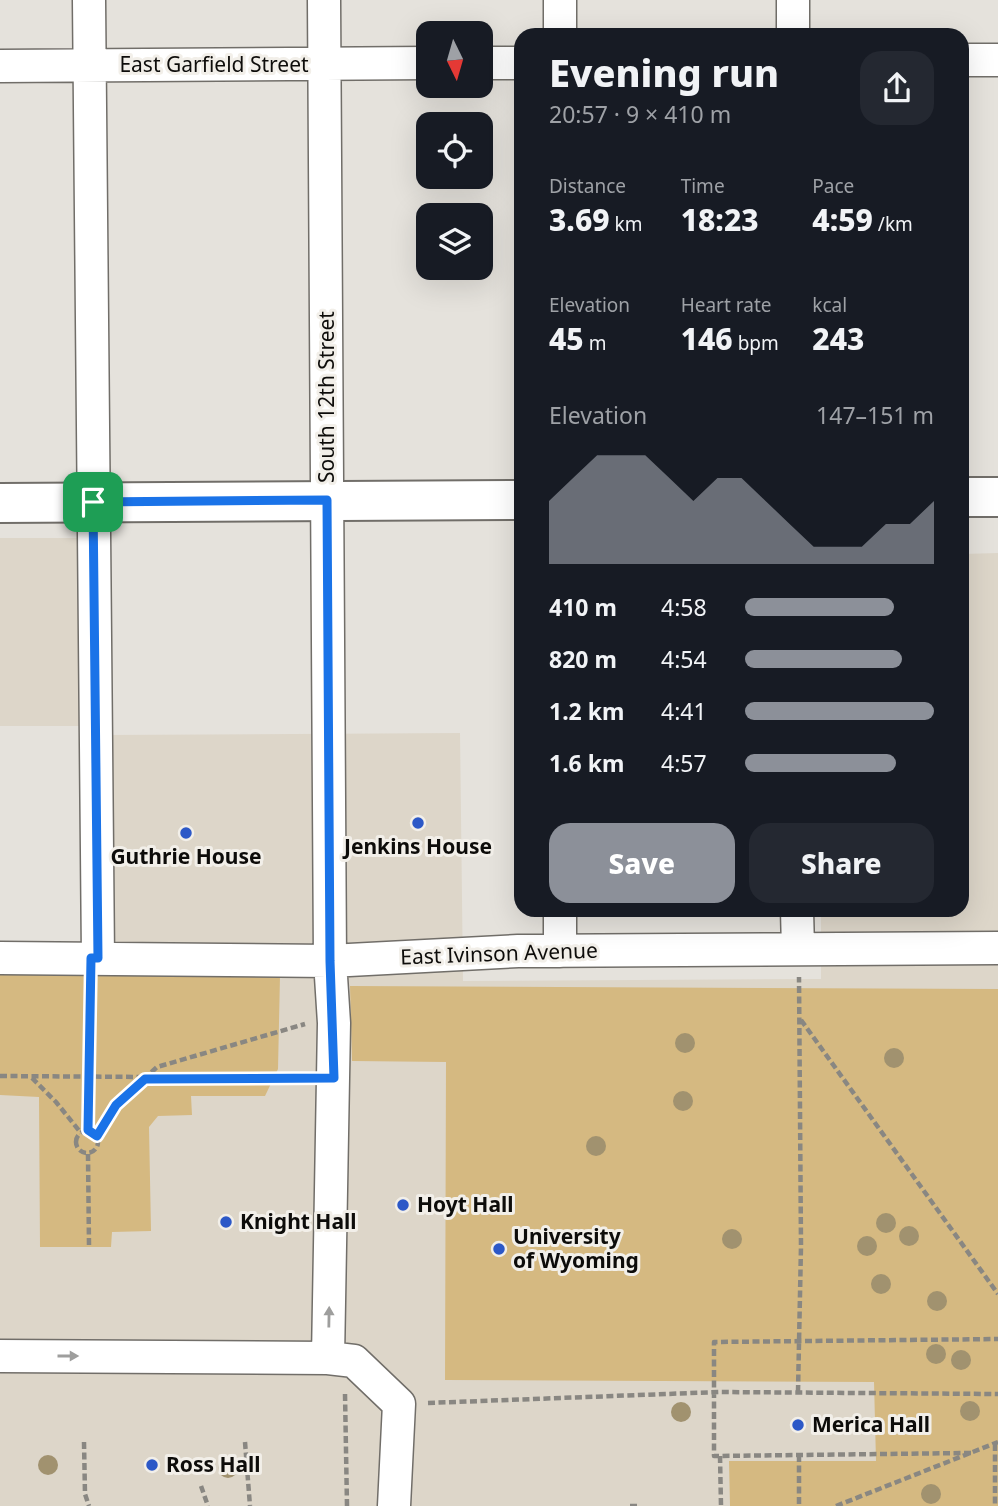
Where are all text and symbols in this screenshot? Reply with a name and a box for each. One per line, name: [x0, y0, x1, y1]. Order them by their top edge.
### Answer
north arrow: [416, 21, 494, 98]
map controls: [416, 21, 493, 280]
text: Evening run: [549, 46, 779, 98]
street label: East Garfield Street: [119, 50, 309, 78]
button: share: [860, 51, 934, 125]
text: 20:57 · 9 × 410 m: [549, 98, 731, 130]
button: locate: [416, 112, 493, 189]
text: Distance: [549, 173, 626, 199]
text: Time: [681, 173, 725, 199]
text: Pace: [812, 173, 854, 199]
text: 3.69: [549, 199, 610, 240]
text: 18:23: [681, 199, 759, 240]
text: 4:59: [812, 199, 873, 240]
button: layers: [416, 203, 493, 280]
text: km: [610, 211, 642, 237]
text: /km: [873, 211, 913, 237]
text: Elevation: [549, 292, 630, 318]
text: Heart rate: [681, 292, 771, 318]
text: kcal: [812, 292, 847, 318]
street label: South 12th Street: [312, 311, 340, 483]
text: 45: [549, 318, 584, 359]
text: 146: [681, 318, 733, 359]
text: 243: [812, 318, 864, 359]
text: m: [584, 330, 606, 356]
text: bpm: [733, 330, 779, 356]
text: Elevation: [549, 399, 647, 431]
text: 147–151 m: [816, 399, 934, 431]
pin: [63, 472, 123, 532]
icon: arrive: [74, 483, 112, 521]
text: 410 m: [549, 591, 617, 623]
text: 4:58: [661, 591, 707, 623]
text: 820 m: [549, 643, 617, 675]
text: 4:54: [661, 643, 707, 675]
text: 1.2 km: [549, 695, 624, 727]
text: 4:41: [661, 695, 707, 727]
text: 1.6 km: [549, 747, 624, 779]
text: 4:57: [661, 747, 707, 779]
marker: Jenkins House: [410, 815, 426, 831]
button: Save: [549, 823, 735, 903]
button: Share: [749, 823, 934, 903]
marker: Guthrie House: [178, 825, 194, 841]
place label: Jenkins House: [342, 832, 492, 860]
place label: Guthrie House: [110, 842, 262, 870]
street label: East Ivinson Avenue: [400, 936, 598, 970]
place label: Hoyt Hall: [417, 1190, 514, 1218]
marker: Hoyt Hall: [395, 1197, 411, 1213]
place label: Knight Hall: [240, 1207, 357, 1235]
marker: Knight Hall: [218, 1214, 234, 1230]
place label: University of Wyoming: [513, 1222, 639, 1274]
marker: University of Wyoming: [491, 1241, 507, 1257]
one-way arrow: [323, 1305, 334, 1327]
one-way arrow: [57, 1350, 79, 1362]
place label: Merica Hall: [812, 1410, 930, 1438]
marker: Merica Hall: [790, 1417, 806, 1433]
place label: Ross Hall: [166, 1450, 261, 1478]
marker: Ross Hall: [144, 1457, 160, 1473]

